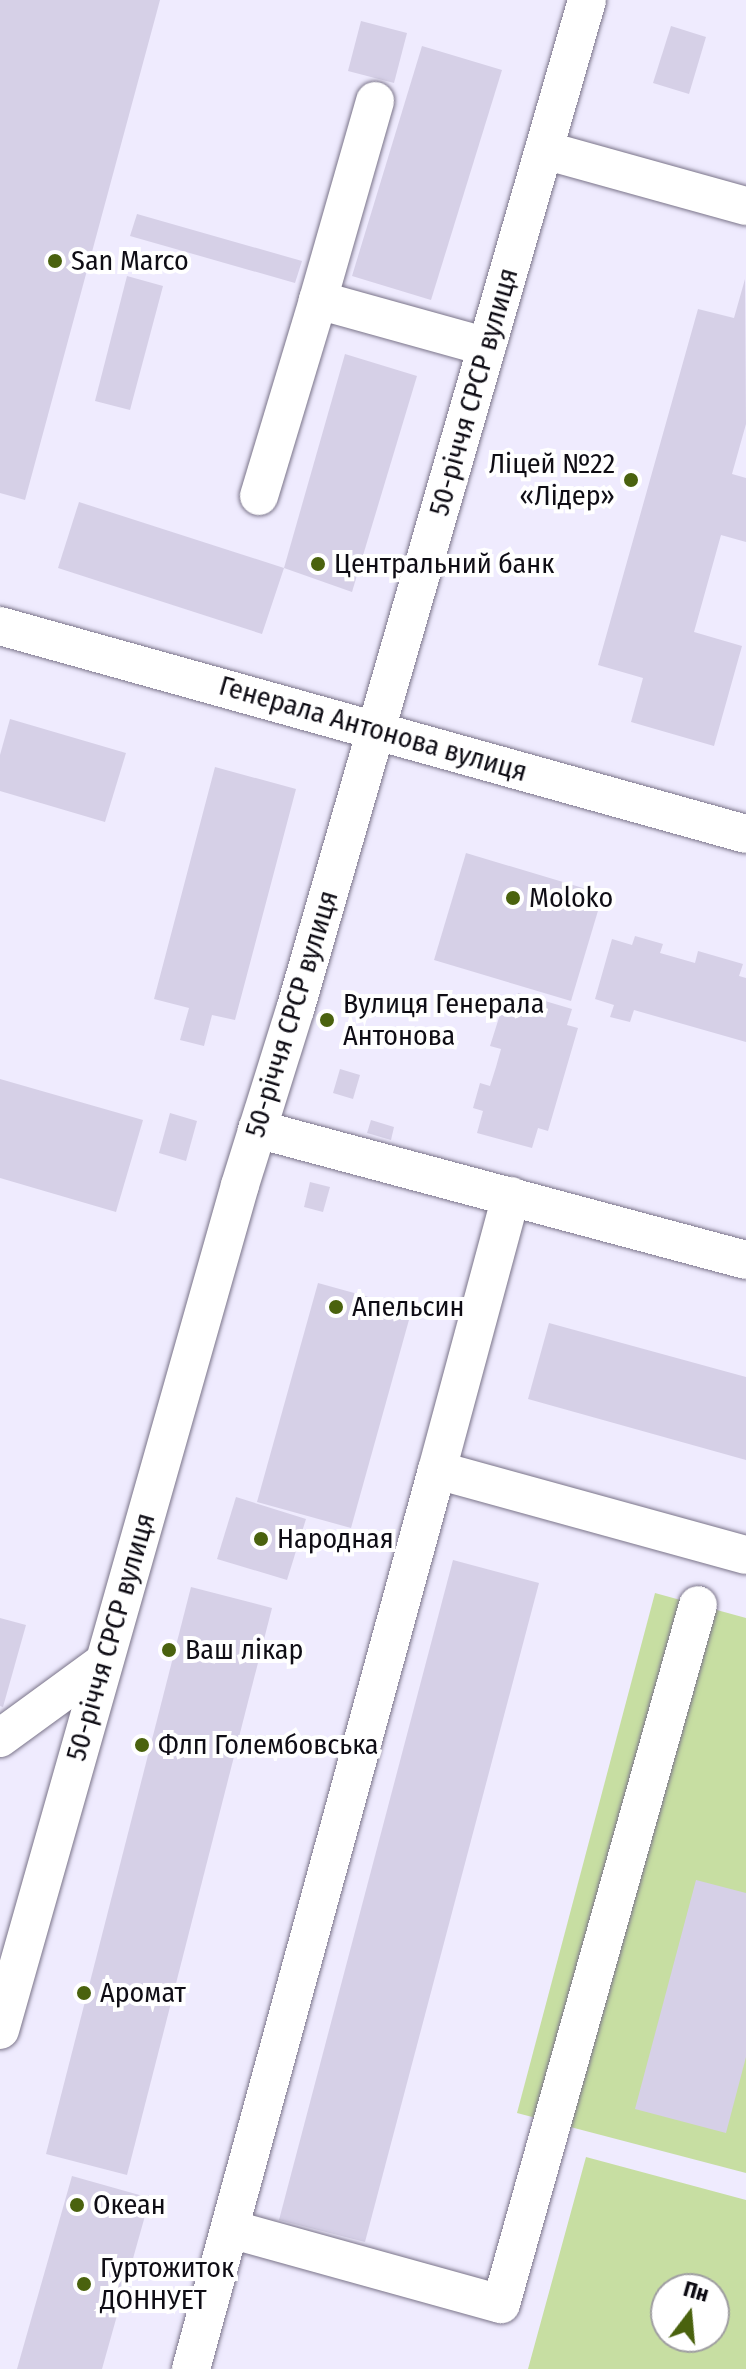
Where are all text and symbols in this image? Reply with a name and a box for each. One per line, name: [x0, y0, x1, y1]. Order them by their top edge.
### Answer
place label: San Marco: [71, 244, 189, 278]
marker: San Marco: [46, 252, 64, 270]
street label: 50-річчя СРСР вулиця: [423, 264, 525, 520]
place label: Ліцей №22 «Лідер»: [489, 447, 615, 513]
marker: Ліцей №22 «Лідер»: [622, 471, 640, 489]
place label: Центральний банк: [334, 547, 554, 581]
marker: Центральний банк: [309, 555, 327, 573]
street label: Генерала Антонова вулиця: [215, 669, 531, 789]
place label: Moloko: [529, 881, 613, 915]
street label: 50-річчя СРСР вулиця: [238, 887, 346, 1141]
marker: Moloko: [504, 889, 522, 907]
place label: Вулиця Генерала Антонова: [343, 987, 544, 1053]
marker: Вулиця Генерала Антонова: [318, 1011, 336, 1029]
place label: Апельсин: [352, 1290, 464, 1324]
marker: Апельсин: [327, 1298, 345, 1316]
street label: 50-річчя СРСР вулиця: [60, 1509, 162, 1765]
place label: Народная: [277, 1522, 394, 1556]
marker: Народная: [252, 1530, 270, 1548]
place label: Ваш лікар: [185, 1633, 303, 1667]
marker: Ваш лікар: [160, 1641, 178, 1659]
place label: Флп Голембовська: [158, 1728, 379, 1762]
marker: Флп Голембовська: [133, 1736, 151, 1754]
place label: Аромат: [100, 1976, 186, 2010]
marker: Аромат: [75, 1984, 93, 2002]
place label: Океан: [93, 2188, 166, 2222]
marker: Океан: [68, 2196, 86, 2214]
place label: Гуртожиток ДОННУЕТ: [100, 2251, 234, 2317]
north arrow: [650, 2273, 730, 2353]
marker: Гуртожиток ДОННУЕТ: [75, 2275, 93, 2293]
text: Пн: [681, 2275, 712, 2308]

